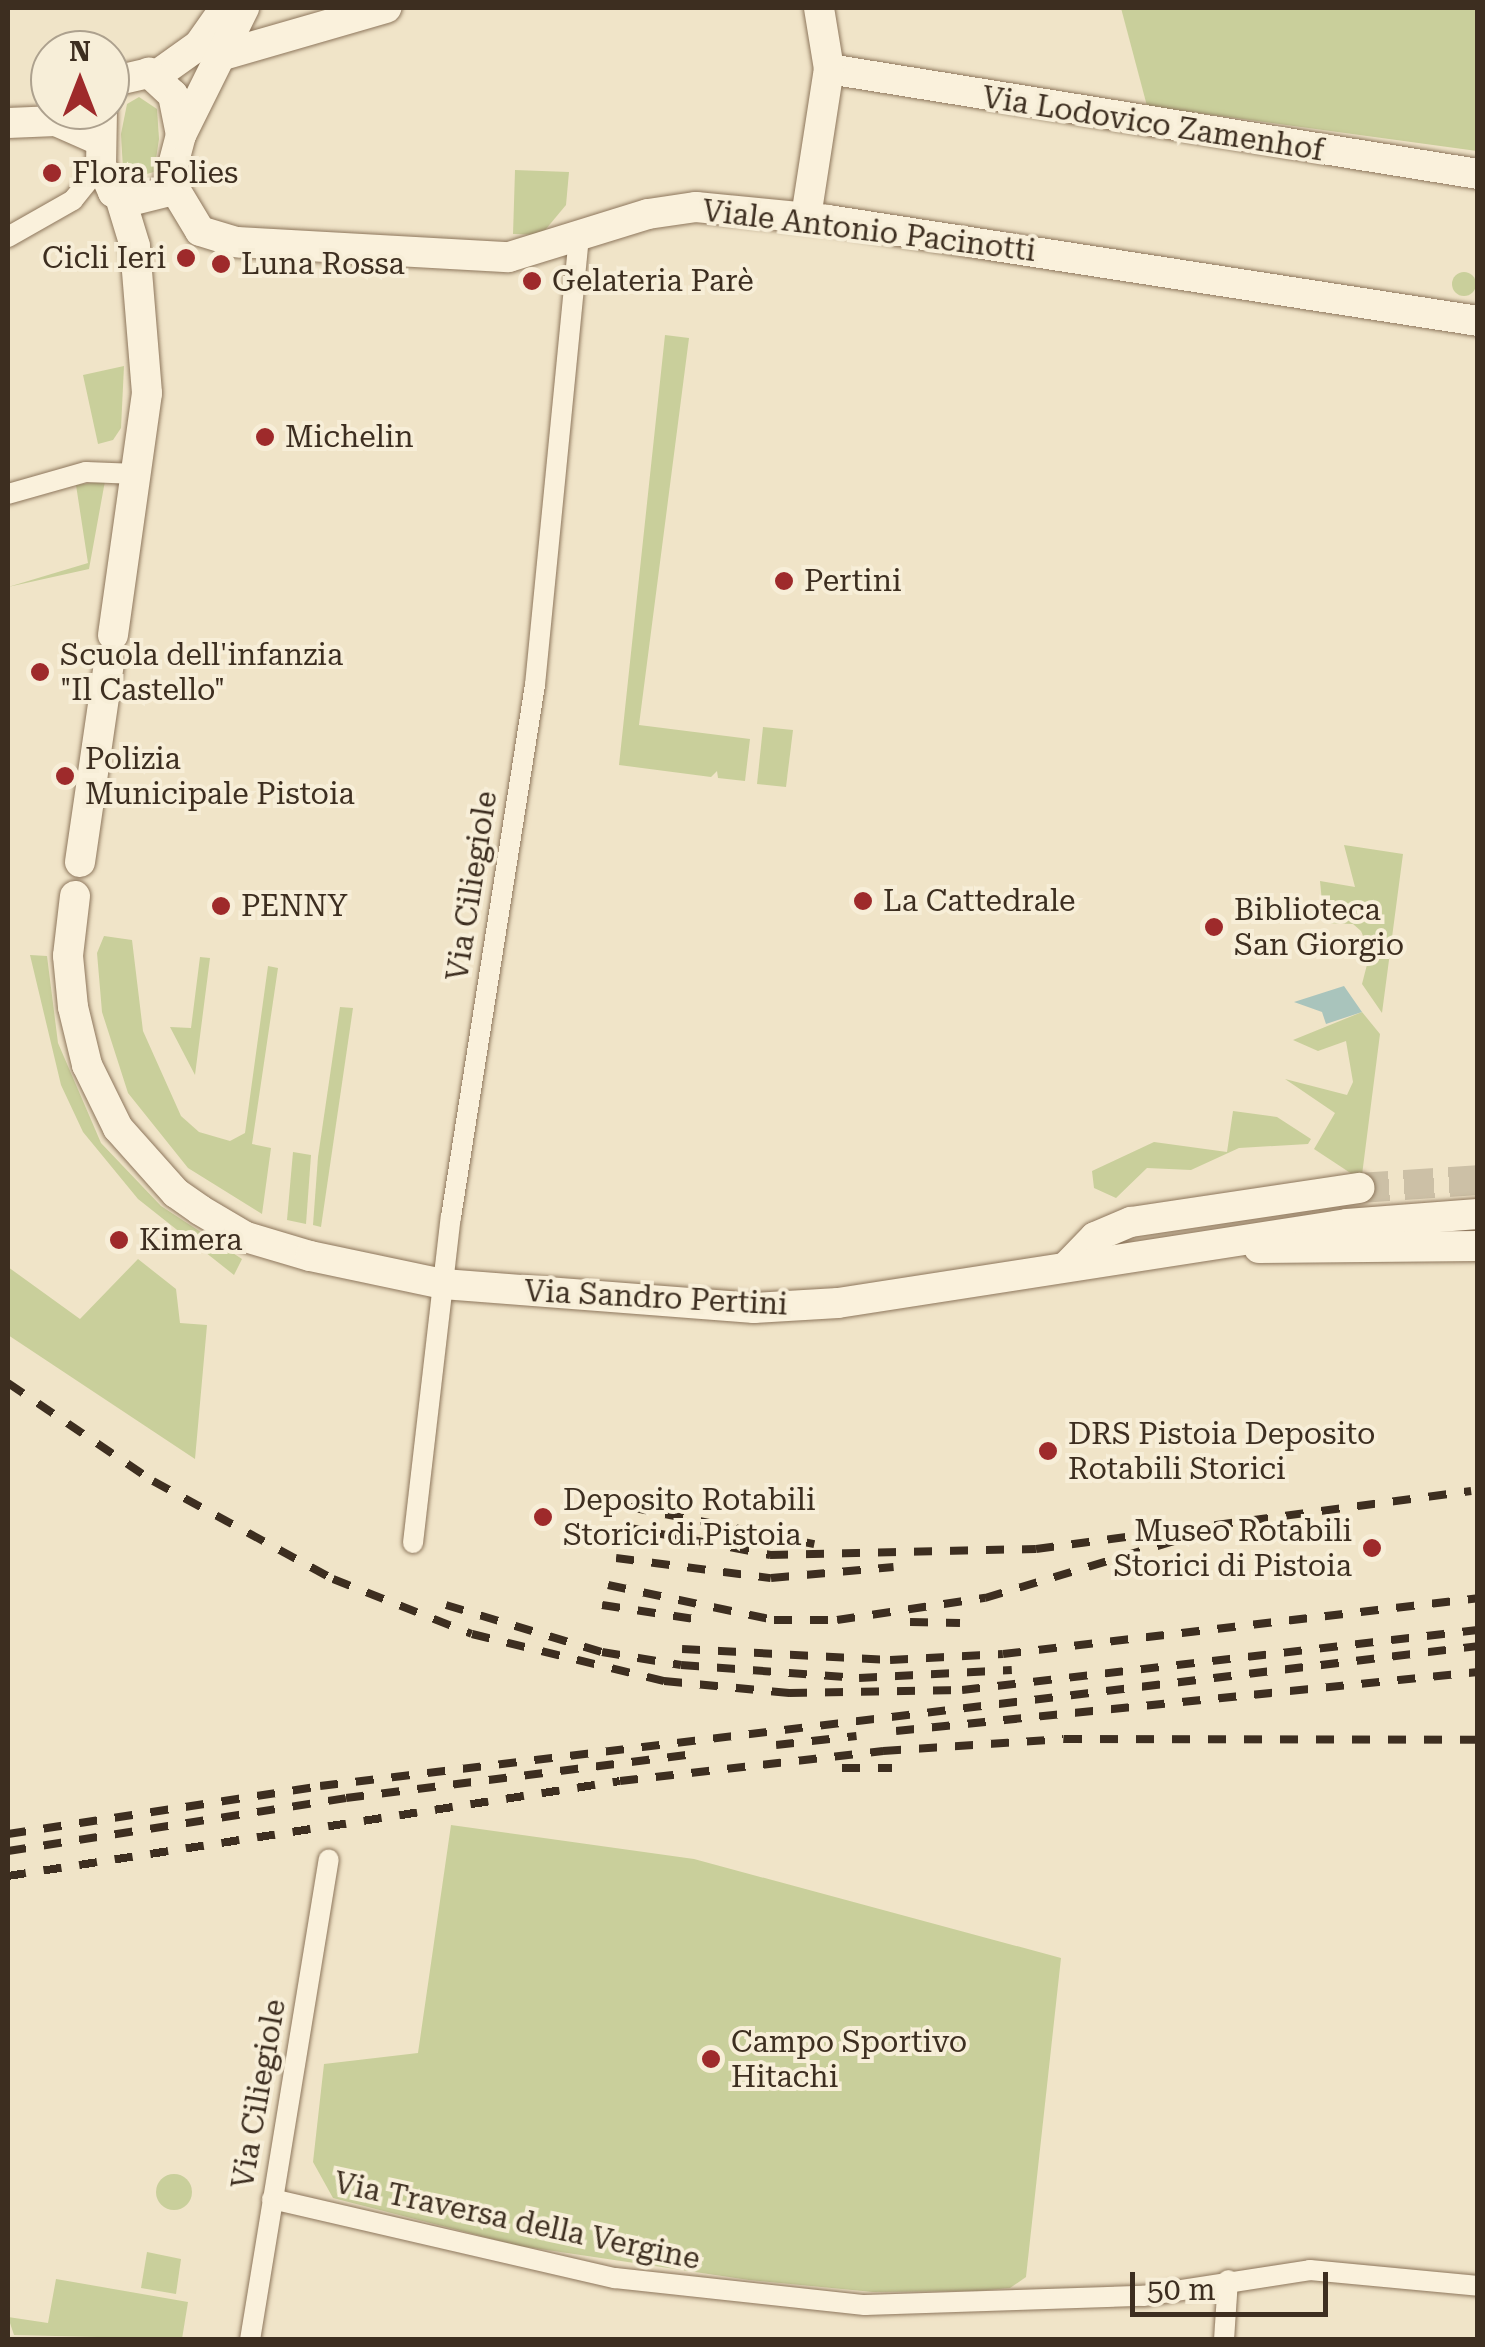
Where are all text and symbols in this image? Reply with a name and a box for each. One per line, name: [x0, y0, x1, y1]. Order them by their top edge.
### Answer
north arrow: [30, 30, 130, 130]
text: N: [69, 35, 91, 68]
street label: Via Lodovico Zamenhof: [980, 79, 1326, 169]
place label: Flora Folies: [72, 155, 238, 191]
marker: Flora Folies: [41, 162, 63, 184]
street label: Viale Antonio Pacinotti: [700, 193, 1038, 269]
place label: Cicli Ieri: [42, 240, 166, 276]
place label: Luna Rossa: [241, 246, 405, 282]
marker: Cicli Ieri: [175, 247, 197, 269]
marker: Luna Rossa: [210, 253, 232, 275]
place label: Gelateria Parè: [552, 263, 754, 299]
marker: Gelateria Parè: [521, 270, 543, 292]
place label: Michelin: [285, 419, 414, 455]
marker: Michelin: [254, 426, 276, 448]
place label: Pertini: [804, 563, 902, 599]
marker: Pertini: [773, 570, 795, 592]
place label: Scuola dell'infanzia "Il Castello": [60, 637, 343, 708]
marker: Scuola dell'infanzia "Il Castello": [29, 661, 51, 683]
place label: Polizia Municipale Pistoia: [85, 741, 355, 812]
marker: Polizia Municipale Pistoia: [54, 765, 76, 787]
street label: Via Ciliegiole: [439, 789, 505, 983]
place label: La Cattedrale: [883, 883, 1075, 919]
place label: PENNY: [241, 888, 348, 924]
marker: La Cattedrale: [852, 890, 874, 912]
place label: Biblioteca San Giorgio: [1234, 892, 1404, 962]
marker: PENNY: [210, 895, 232, 917]
marker: Biblioteca San Giorgio: [1203, 916, 1225, 938]
place label: Kimera: [139, 1222, 243, 1258]
marker: Kimera: [108, 1229, 130, 1251]
street label: Via Sandro Pertini: [523, 1273, 789, 1323]
place label: DRS Pistoia Deposito Rotabili Storici: [1068, 1416, 1375, 1486]
marker: DRS Pistoia Deposito Rotabili Storici: [1037, 1440, 1059, 1462]
place label: Deposito Rotabili Storici di Pistoia: [563, 1482, 815, 1552]
marker: Deposito Rotabili Storici di Pistoia: [532, 1506, 554, 1528]
place label: Museo Rotabili Storici di Pistoia: [1113, 1513, 1352, 1584]
marker: Museo Rotabili Storici di Pistoia: [1361, 1537, 1383, 1559]
street label: Via Ciliegiole: [225, 1996, 293, 2192]
place label: Campo Sportivo Hitachi: [731, 2024, 967, 2094]
marker: Campo Sportivo Hitachi: [700, 2048, 722, 2070]
street label: Via Traversa della Vergine: [331, 2165, 703, 2277]
scale bar: [1135, 2252, 1332, 2314]
text: 50 m: [1147, 2272, 1216, 2307]

